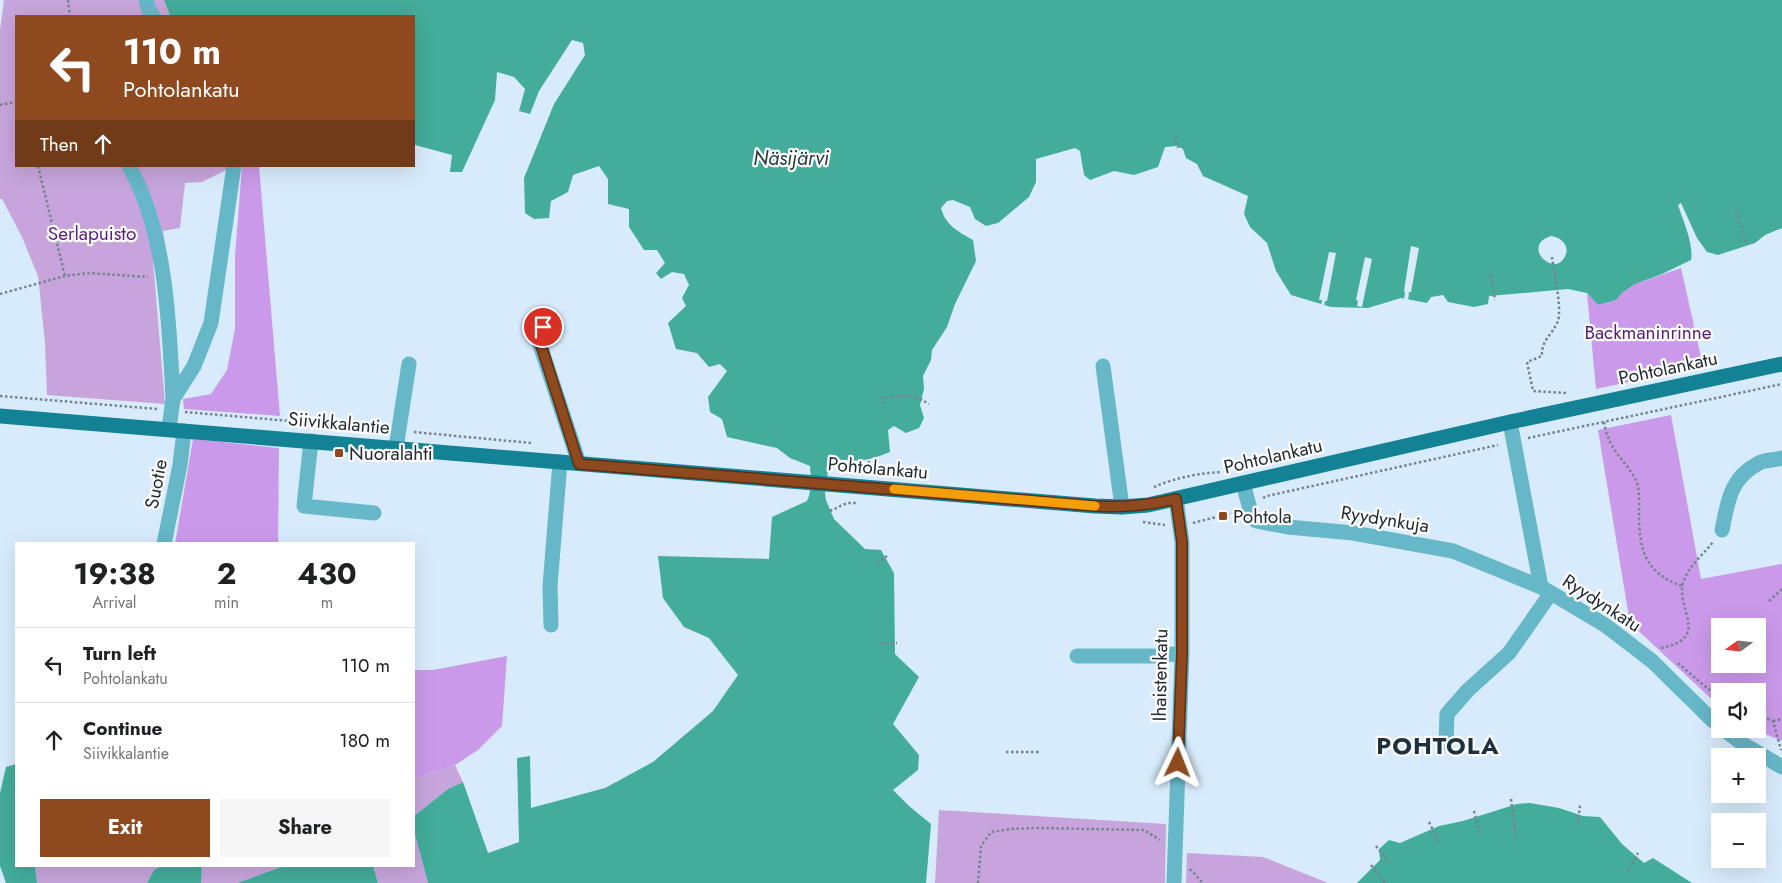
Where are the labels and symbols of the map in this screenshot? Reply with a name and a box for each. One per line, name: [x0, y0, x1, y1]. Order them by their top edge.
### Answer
water label: Näsijärvi: [753, 144, 830, 173]
park label: Serlapuisto: [48, 220, 136, 247]
pin: [522, 306, 564, 348]
park label: Backmaninrinne: [1584, 319, 1712, 346]
street label: Pohtolankatu: [1616, 344, 1720, 392]
street label: Siivikkalantie: [287, 405, 391, 441]
street label: Pohtolankatu: [1221, 432, 1325, 480]
place label: Nuoralahti: [349, 440, 433, 467]
marker: Nuoralahti: [333, 447, 345, 459]
street label: Pohtolankatu: [827, 450, 929, 486]
street label: Suotie: [138, 457, 174, 511]
street label: Ryydynkuja: [1339, 499, 1431, 539]
place label: Pohtola: [1233, 503, 1292, 530]
marker: Pohtola: [1217, 510, 1229, 522]
street label: Ryydynkatu: [1557, 567, 1647, 639]
north arrow: [1711, 618, 1766, 672]
street label: Ihaistenkatu: [1146, 628, 1174, 722]
district label: POHTOLA: [1376, 728, 1500, 763]
position arrow: [1151, 736, 1203, 788]

